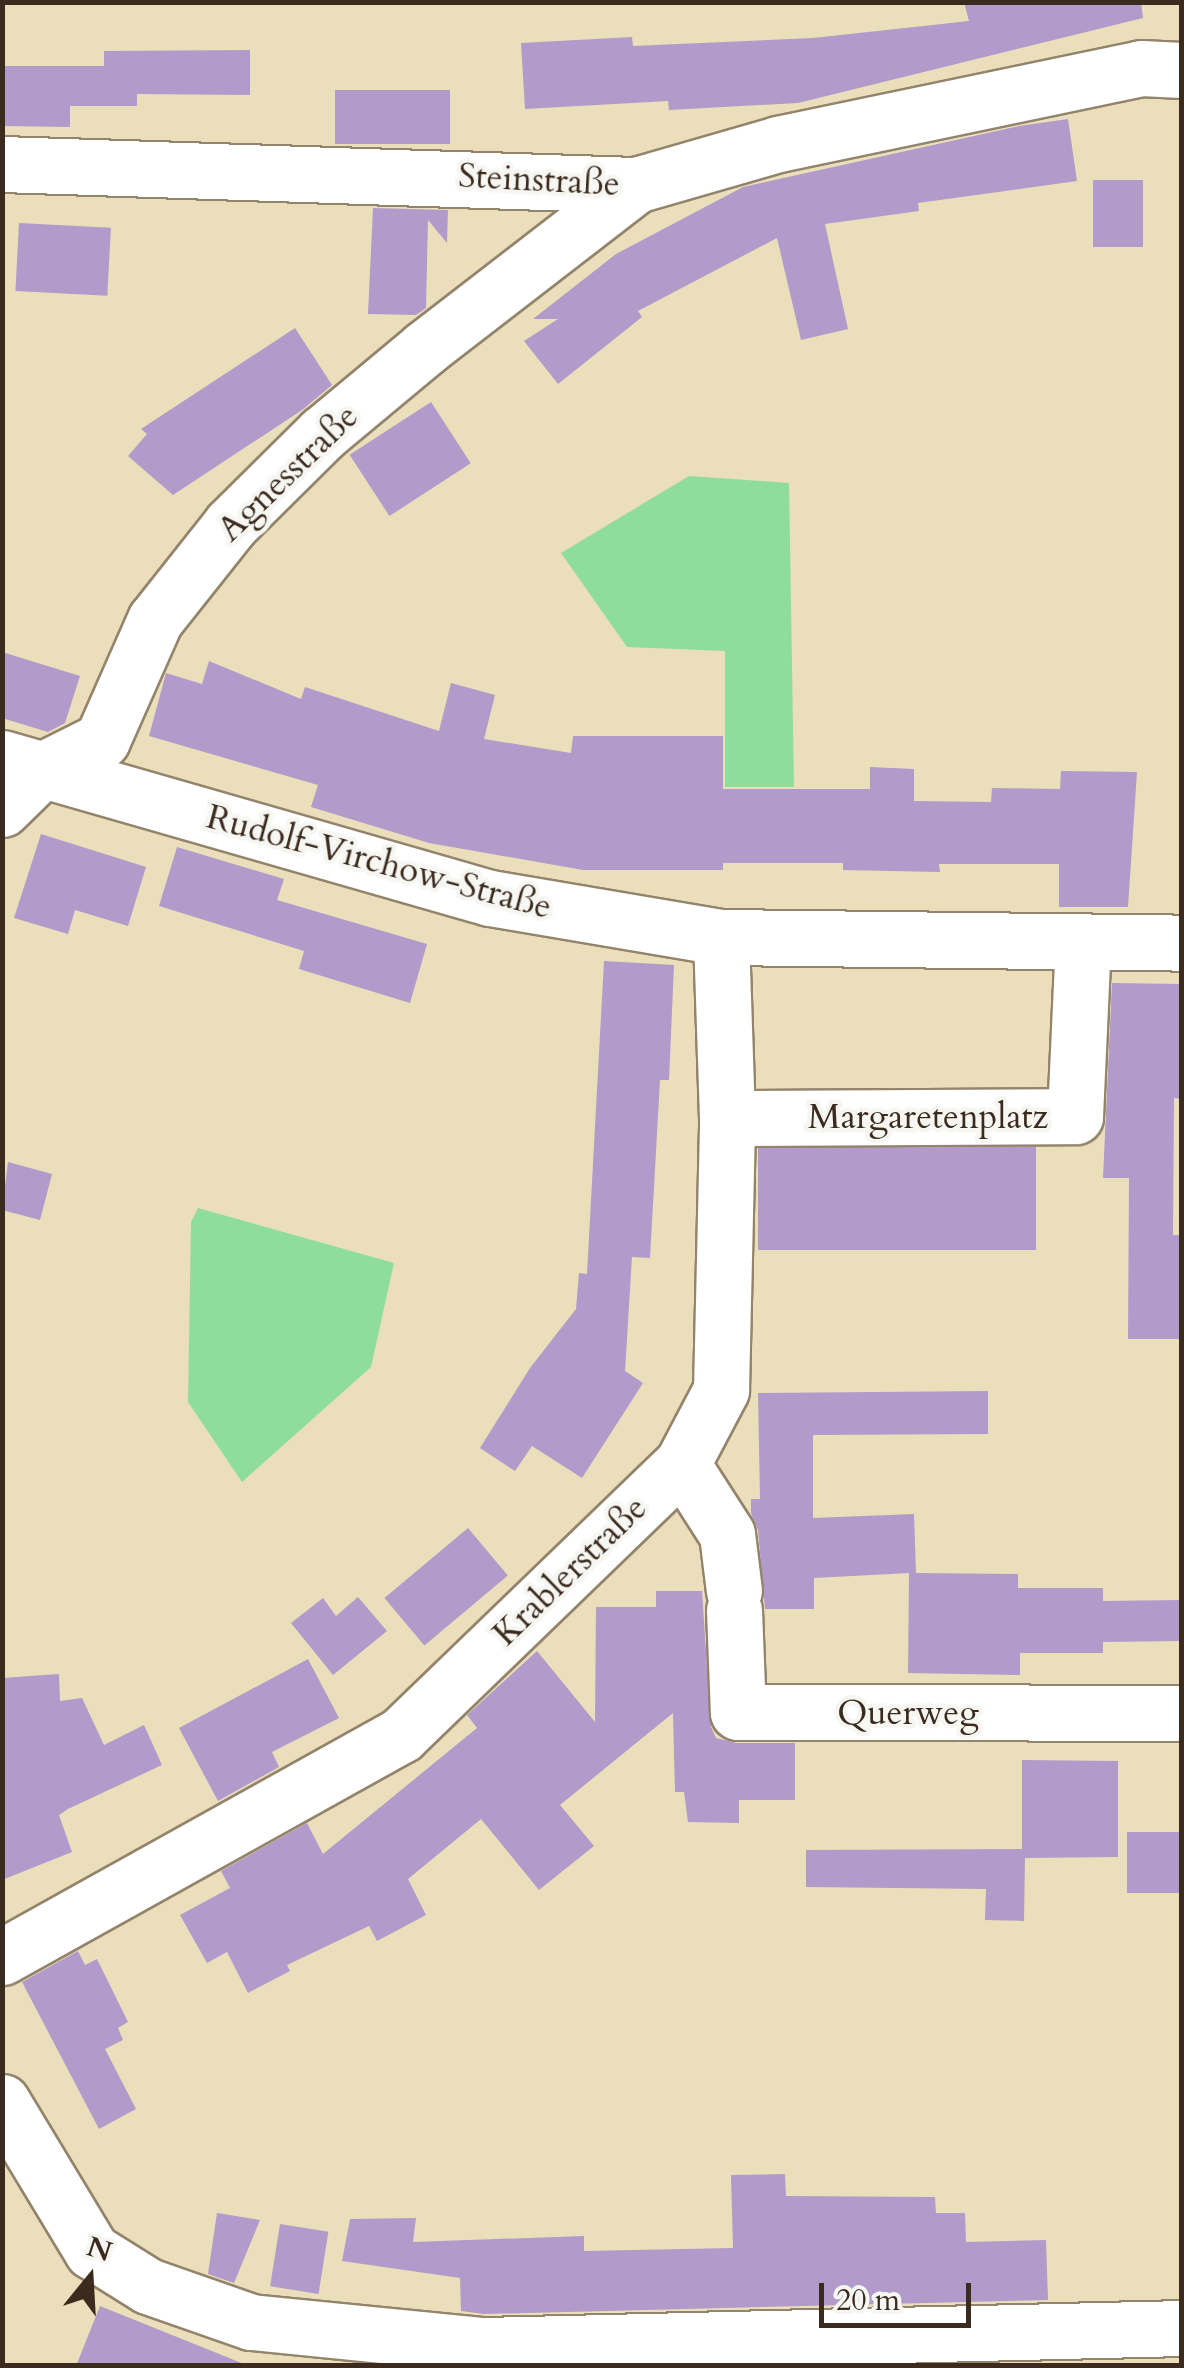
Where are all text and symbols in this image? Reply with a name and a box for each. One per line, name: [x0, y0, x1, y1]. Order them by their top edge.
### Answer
street label: Steinstraße: [457, 155, 621, 205]
street label: Agnesstraße: [209, 396, 367, 550]
street label: Rudolf-Virchow-Straße: [202, 796, 556, 928]
street label: Margaretenplatz: [808, 1096, 1048, 1138]
street label: Krablerstraße: [484, 1487, 656, 1655]
street label: Querweg: [837, 1692, 979, 1734]
north arrow: [40, 2228, 140, 2328]
text: N: [82, 2228, 117, 2271]
scale bar: [824, 2263, 976, 2325]
text: 20 m: [836, 2280, 900, 2321]

